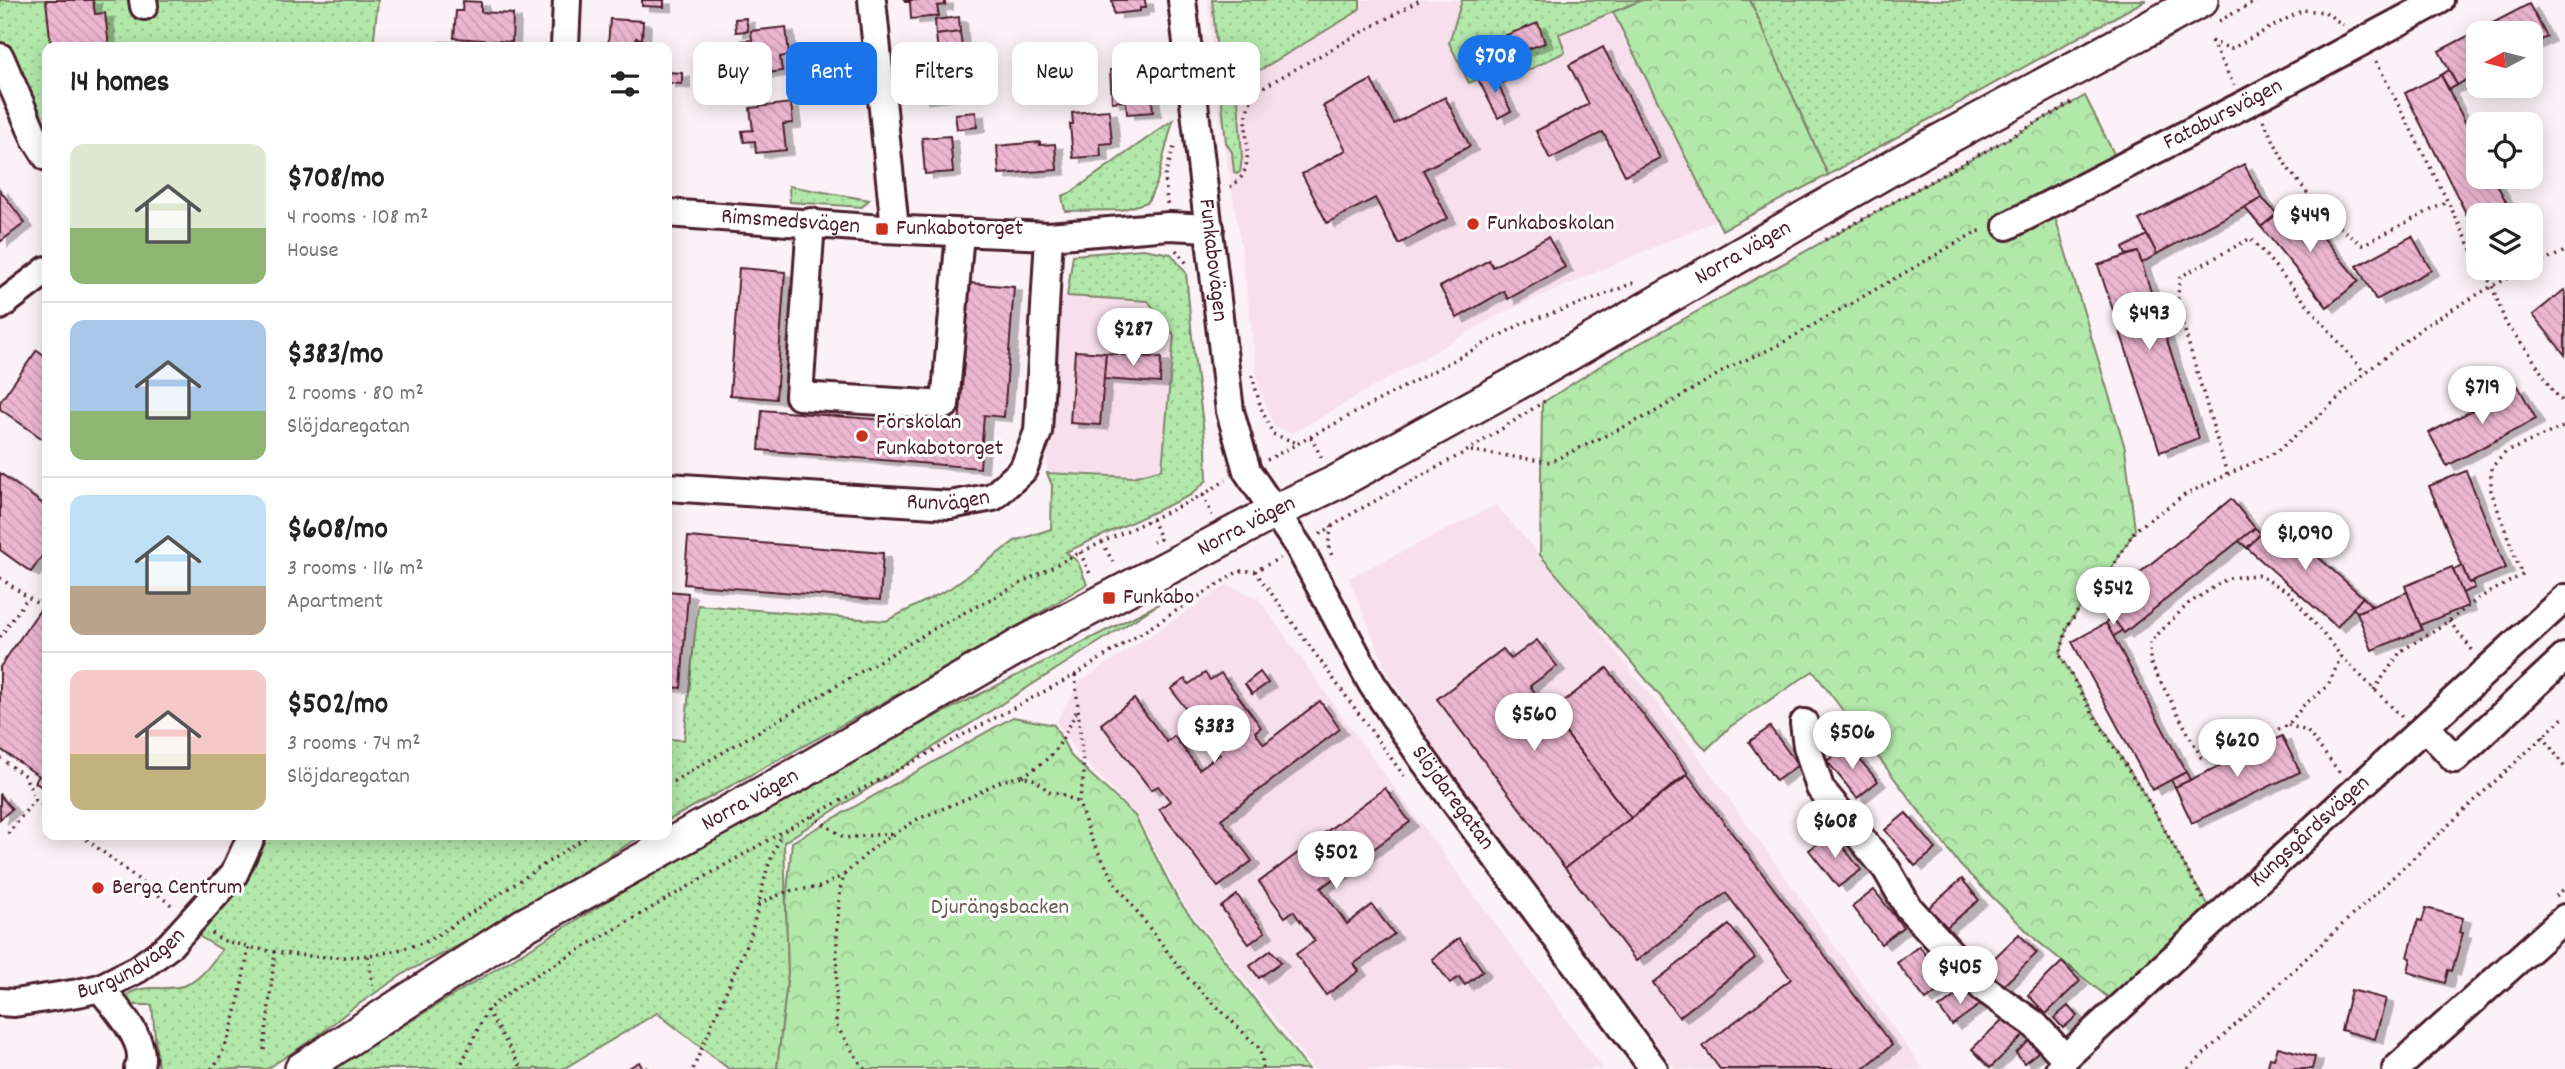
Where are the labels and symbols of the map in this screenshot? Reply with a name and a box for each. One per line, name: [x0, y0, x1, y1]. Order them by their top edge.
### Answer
north arrow: [2466, 21, 2543, 98]
pin: $708: [1454, 36, 1536, 95]
street label: Fatabursvägen: [2158, 70, 2289, 160]
pin: $449: [2269, 194, 2351, 254]
street label: Funkabovägen: [1189, 197, 1236, 323]
street label: Rimsmedsvägen: [720, 201, 861, 244]
place label: Funkaboskolan: [1487, 208, 1614, 241]
street label: Norra vägen: [1689, 212, 1798, 294]
place label: Funkabotorget: [896, 213, 1023, 246]
marker: Funkaboskolan: [1465, 216, 1481, 232]
marker: Funkabotorget: [874, 221, 890, 237]
pin: $493: [2108, 292, 2190, 352]
pin: $287: [1092, 308, 1174, 368]
pin: $719: [2441, 366, 2523, 426]
place label: Förskolan Funkabotorget: [876, 407, 1003, 466]
marker: Förskolan Funkabotorget: [854, 428, 870, 444]
street label: Runvägen: [906, 481, 993, 522]
street label: Norra vägen: [1192, 487, 1301, 566]
pin: $1,090: [2248, 512, 2362, 572]
pin: $542: [2072, 568, 2154, 627]
place label: Funkabo: [1123, 582, 1194, 615]
marker: Funkabo: [1101, 590, 1117, 606]
pin: $560: [1493, 694, 1575, 753]
pin: $383: [1173, 706, 1255, 765]
pin: $506: [1811, 712, 1893, 771]
pin: $620: [2196, 720, 2278, 779]
street label: Slöjdaregatan: [1402, 739, 1502, 857]
street label: Norra vägen: [696, 760, 805, 841]
street label: Kungsgårdsvägen: [2243, 768, 2378, 896]
pin: $608: [1794, 800, 1876, 860]
pin: $502: [1295, 832, 1377, 891]
place label: Berga Centrum: [112, 872, 243, 905]
marker: Berga Centrum: [90, 880, 106, 896]
park label: Djurängsbacken: [931, 892, 1069, 925]
street label: Burgundvägen: [74, 921, 194, 1009]
pin: $405: [1919, 946, 2001, 1006]

